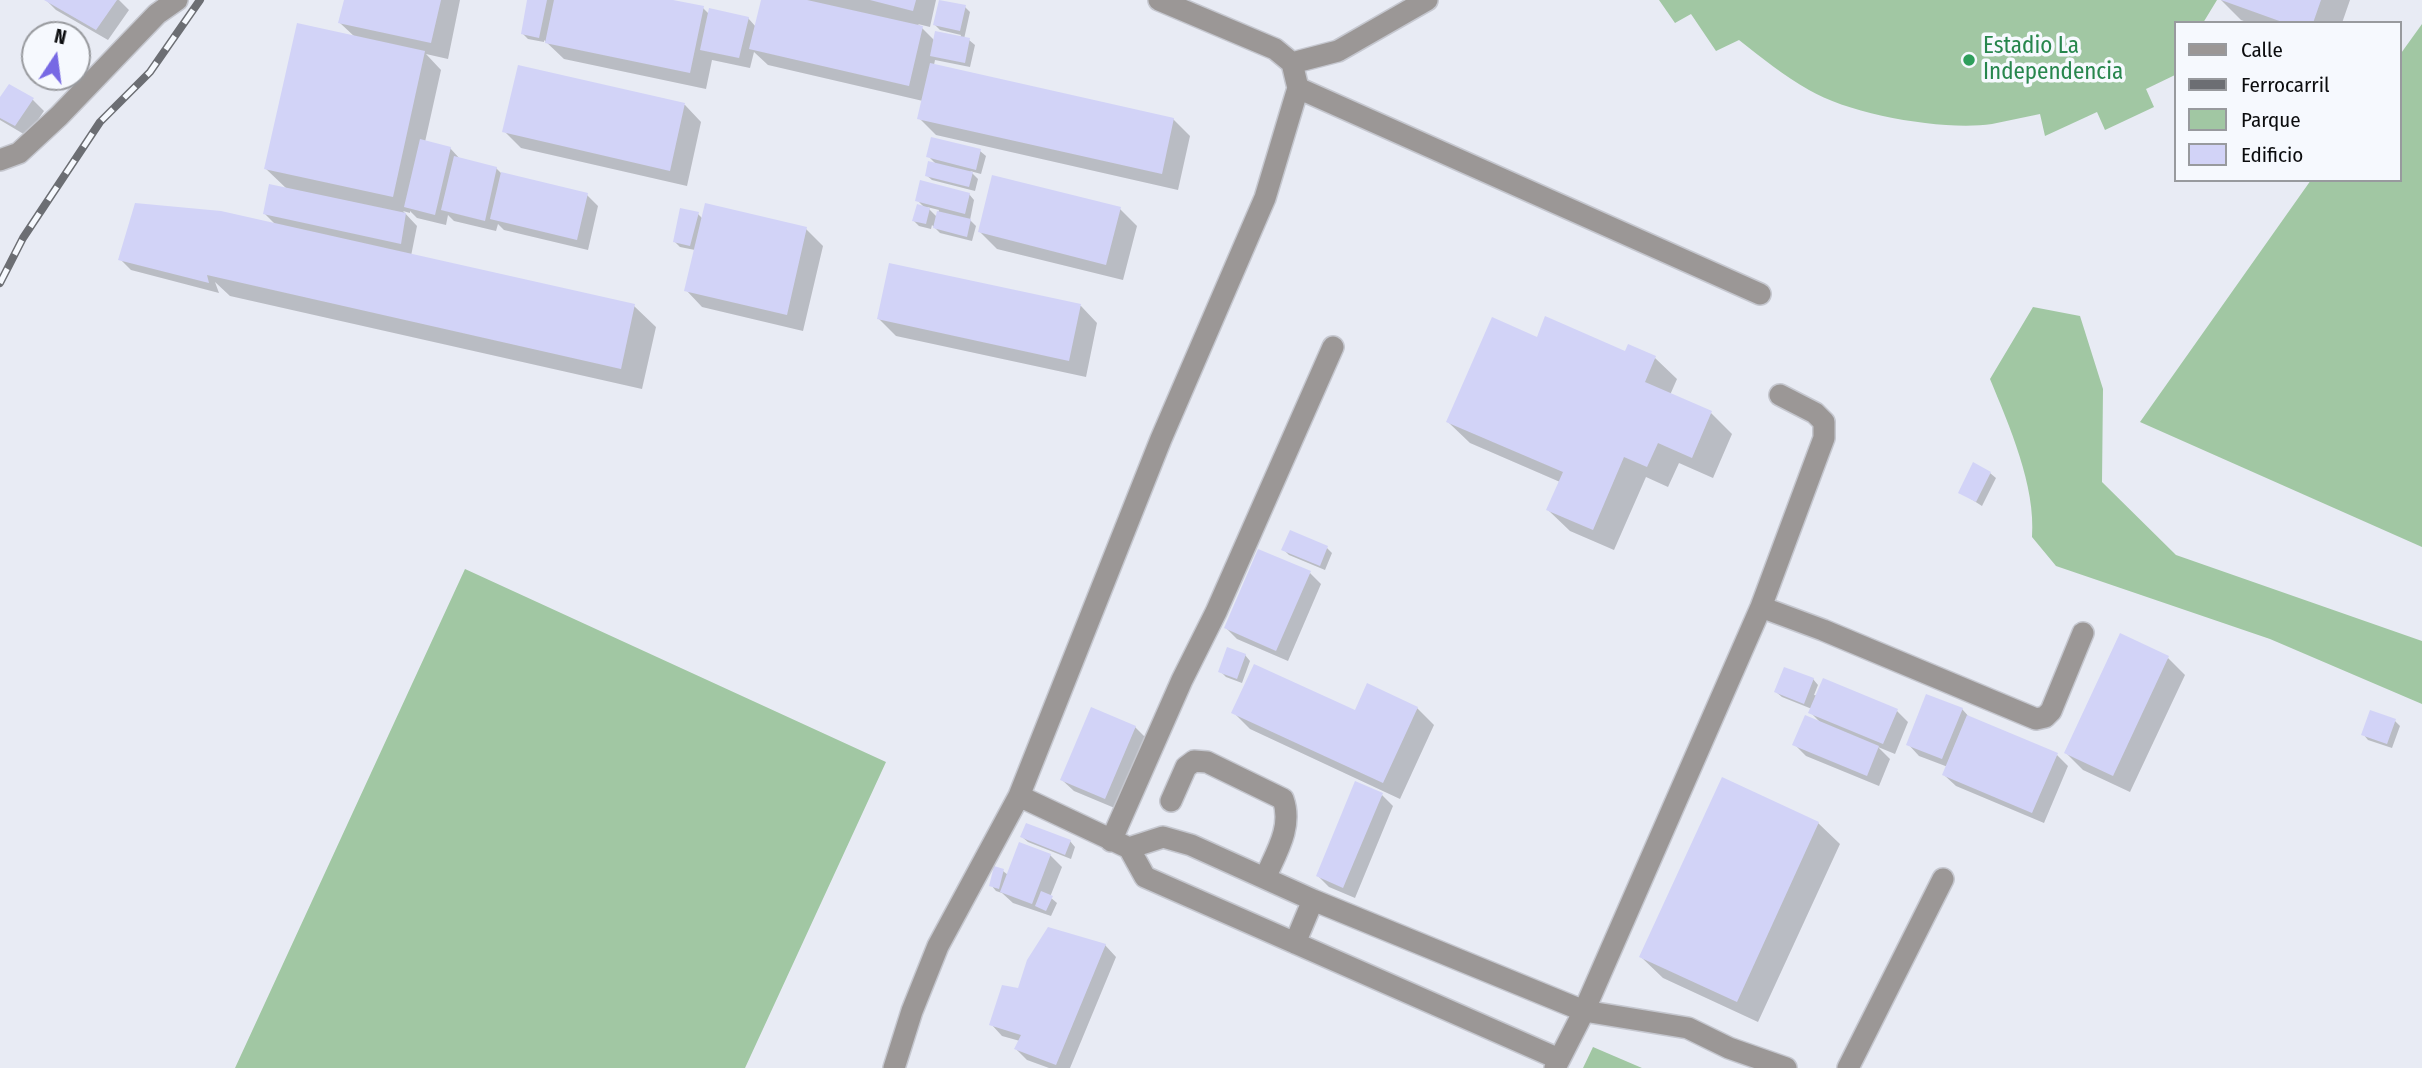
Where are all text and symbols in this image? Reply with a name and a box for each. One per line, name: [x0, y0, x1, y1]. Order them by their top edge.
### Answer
north arrow: [21, 21, 91, 91]
legend: [2174, 21, 2401, 182]
text: N: [52, 25, 69, 49]
place label: Estadio La Independencia: [1983, 33, 2123, 87]
text: Calle: [2241, 37, 2283, 63]
marker: Estadio La Independencia: [1961, 52, 1977, 68]
text: Ferrocarril: [2241, 72, 2330, 98]
text: Parque: [2241, 107, 2301, 133]
text: Edificio: [2241, 142, 2303, 168]

